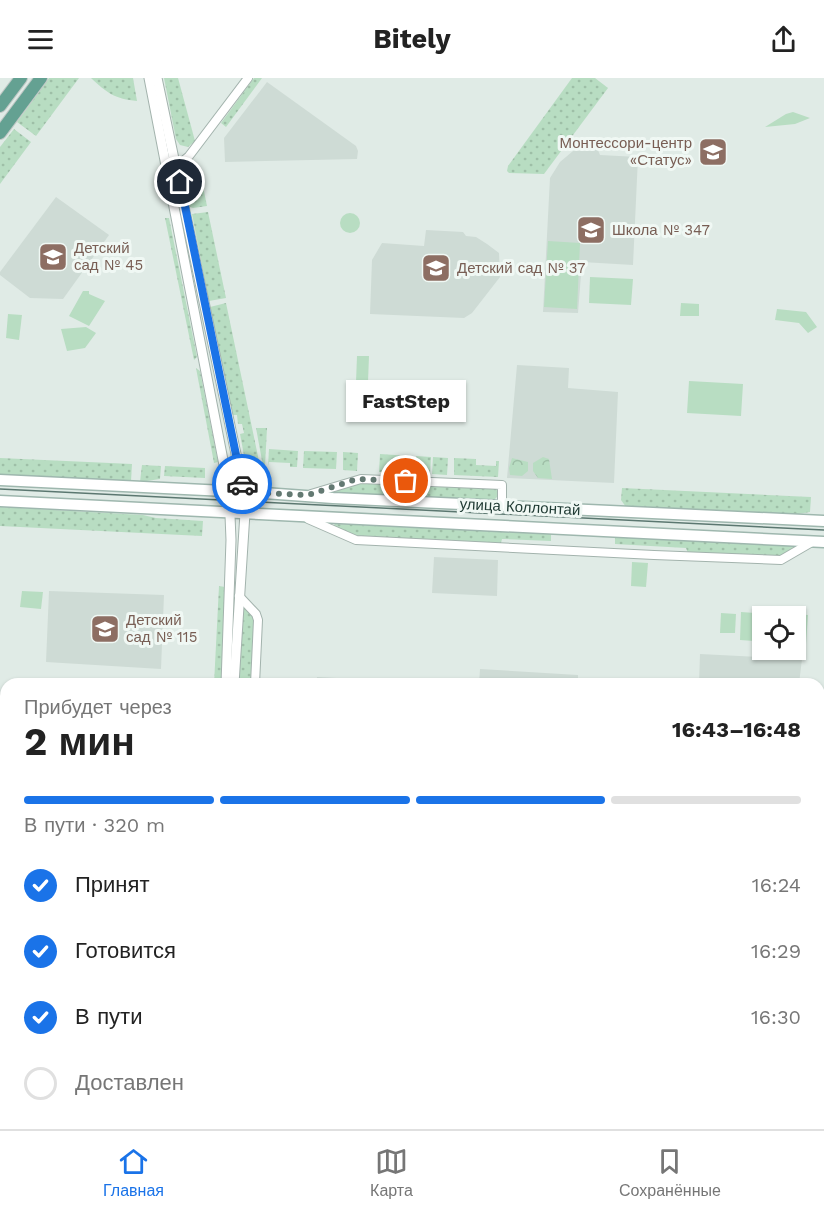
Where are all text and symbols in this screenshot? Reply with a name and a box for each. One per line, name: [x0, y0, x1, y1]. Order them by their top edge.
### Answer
icon: menu: [24, 23, 57, 56]
text: Bitely: [373, 23, 451, 55]
icon: share: [767, 23, 800, 56]
place label: Монтессори-центр «Статус»: [560, 134, 692, 169]
school or university icon: Монтессори-центр «Статус»: [697, 136, 729, 168]
pin: [154, 156, 205, 207]
icon: home: [163, 165, 196, 198]
school or university icon: Школа № 347: [575, 214, 607, 246]
place label: Школа № 347: [612, 221, 710, 239]
place label: Детский сад № 45: [74, 239, 143, 274]
school or university icon: Детский сад № 45: [37, 241, 69, 273]
school or university icon: Детский сад № 37: [420, 252, 452, 284]
place label: Детский сад № 37: [457, 259, 585, 277]
callout: FastStep: [346, 379, 466, 421]
text: FastStep: [362, 389, 450, 413]
courier: [212, 454, 272, 514]
pin: [380, 455, 431, 506]
icon: bag: [389, 464, 422, 497]
icon: car: [226, 468, 259, 501]
street label: улица Коллонтай: [459, 495, 581, 519]
map controls: [752, 606, 806, 660]
button: locate: [752, 606, 806, 660]
place label: Детский сад № 115: [126, 611, 197, 646]
school or university icon: Детский сад № 115: [89, 613, 121, 645]
text: Прибудет через: [24, 695, 172, 719]
text: 16:43–16:48: [672, 717, 801, 742]
text: 2 мин: [24, 719, 135, 764]
text: В пути · 320 m: [24, 813, 165, 837]
icon: check: [24, 869, 57, 902]
text: Принят: [75, 872, 149, 897]
text: 16:24: [752, 873, 801, 897]
icon: check: [24, 935, 57, 968]
text: Готовится: [75, 938, 176, 963]
text: 16:29: [751, 939, 801, 963]
icon: check: [24, 1001, 57, 1034]
text: В пути: [75, 1004, 142, 1029]
text: 16:30: [751, 1005, 801, 1029]
text: Доставлен: [75, 1070, 184, 1095]
tab: Главная: [103, 1145, 164, 1200]
tab: Карта: [370, 1145, 413, 1200]
tab: Сохранённые: [619, 1145, 721, 1200]

